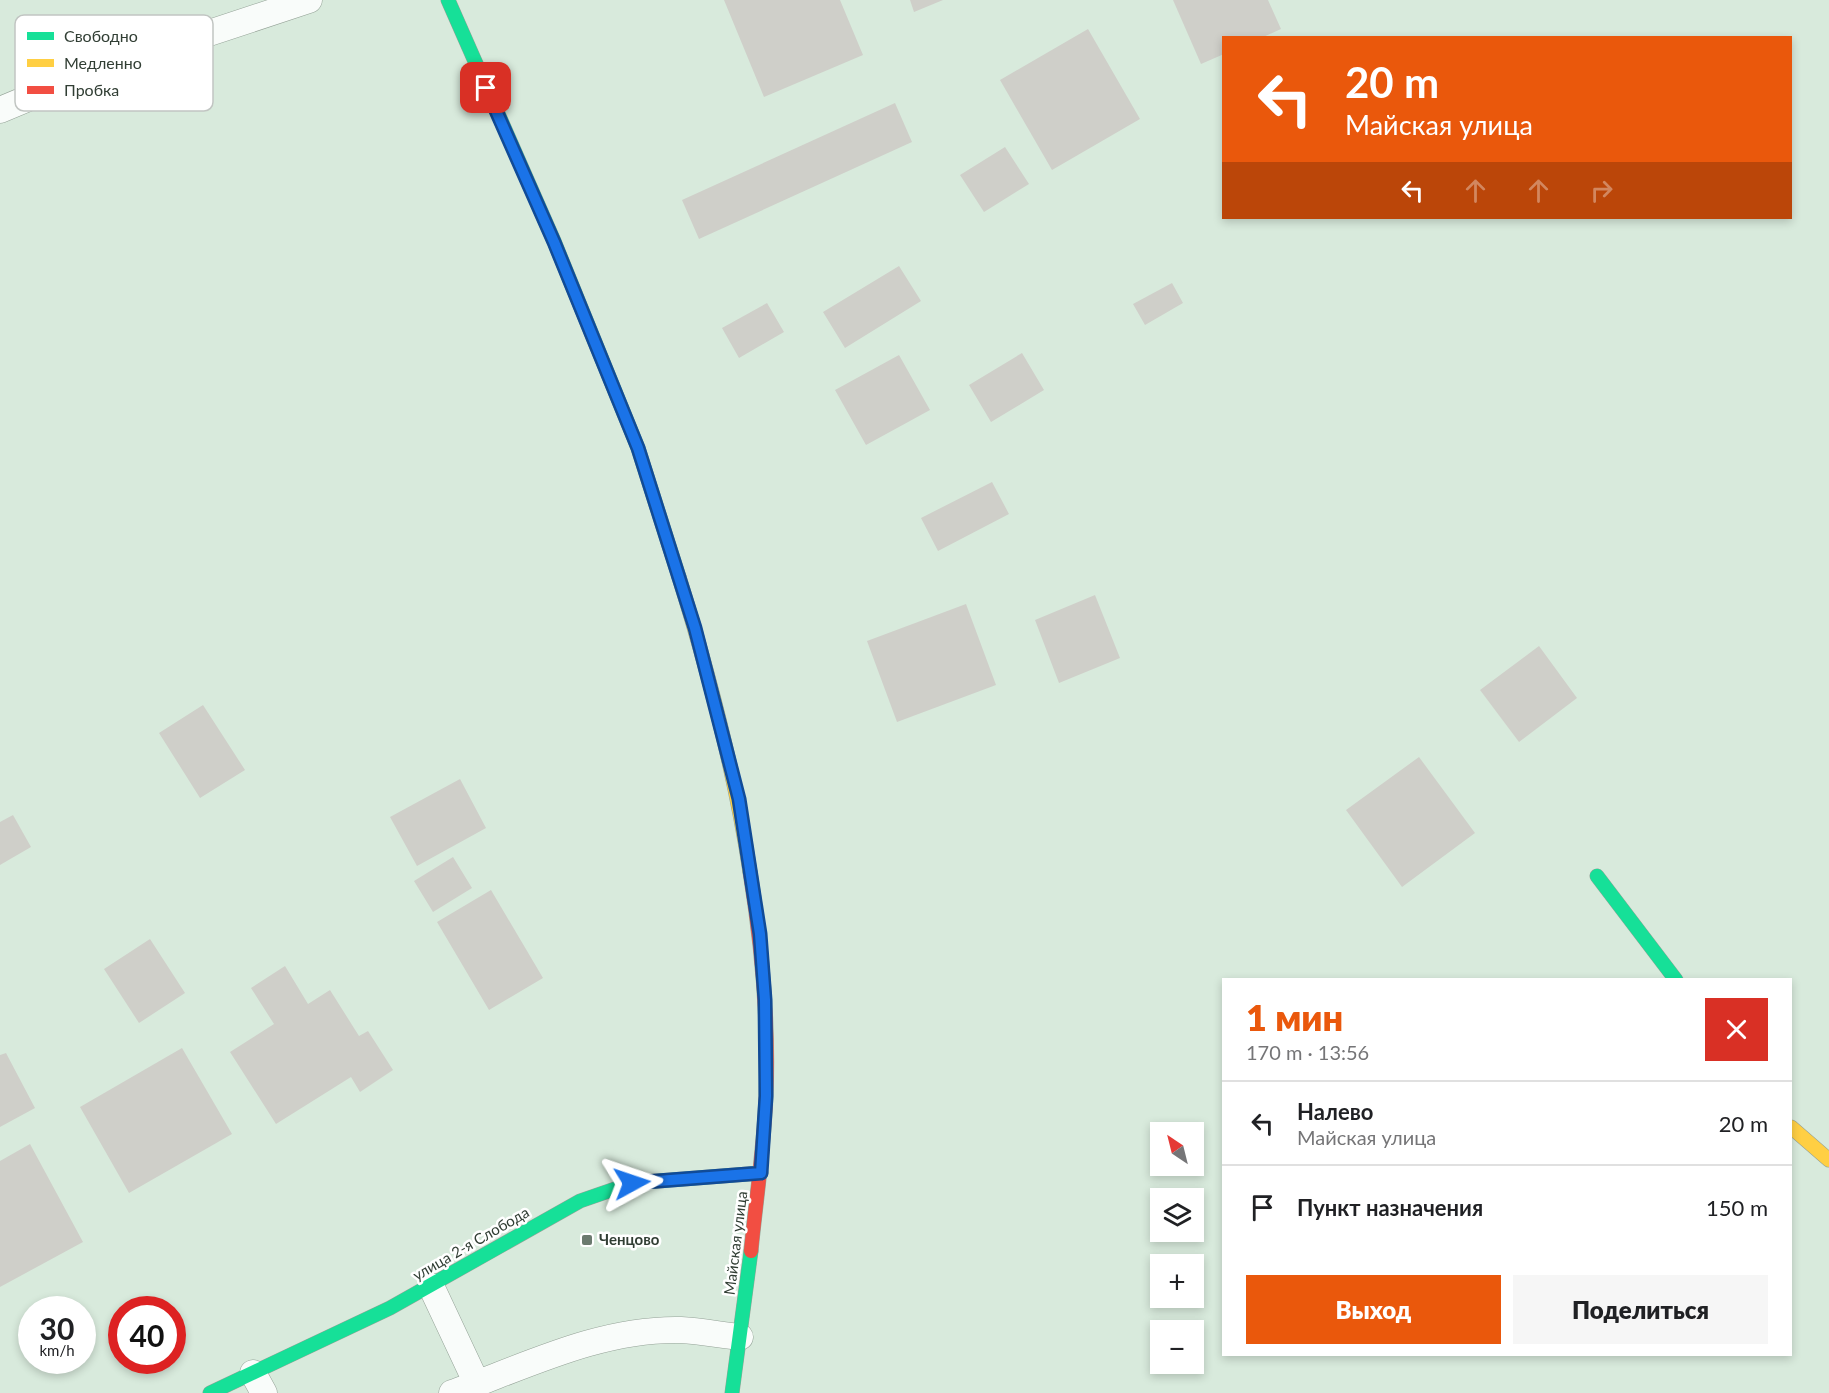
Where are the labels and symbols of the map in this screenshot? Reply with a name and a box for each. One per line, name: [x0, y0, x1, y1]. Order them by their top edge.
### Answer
legend: [15, 15, 213, 111]
text: Свободно: [64, 26, 138, 45]
text: Медленно: [64, 53, 142, 72]
pin: [460, 62, 511, 113]
text: Пробка: [64, 80, 119, 99]
north arrow: [1150, 1122, 1204, 1176]
position arrow: [600, 1151, 664, 1215]
street label: Майская улица: [720, 1190, 750, 1296]
street label: улица 2-я Слобода: [409, 1203, 532, 1284]
place label: Ченцово: [599, 1230, 660, 1248]
marker: Ченцово: [580, 1233, 594, 1247]
speed limit sign: 40: [108, 1296, 186, 1374]

